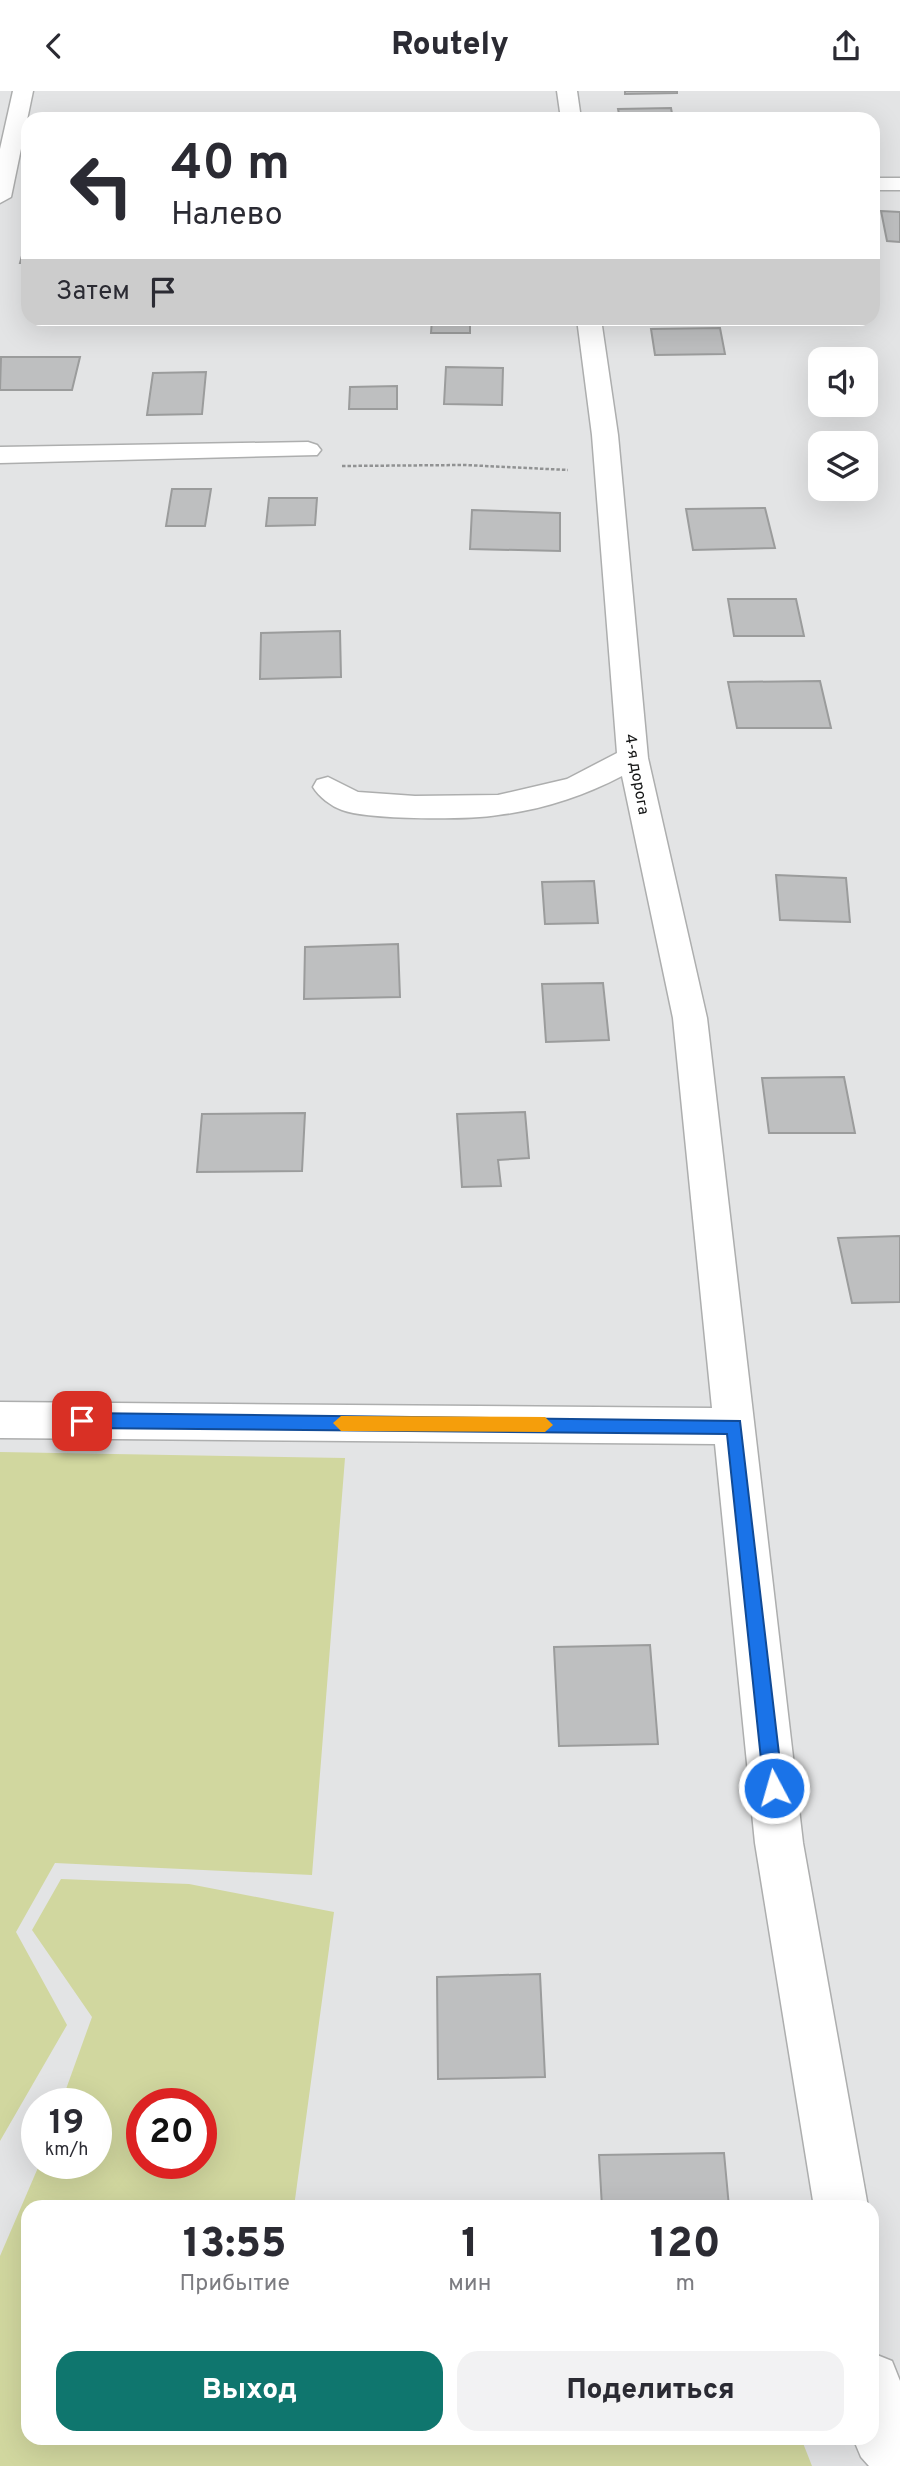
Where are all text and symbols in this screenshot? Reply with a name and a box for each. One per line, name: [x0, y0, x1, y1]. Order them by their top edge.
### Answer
text: Routely: [391, 26, 509, 66]
icon: back: [35, 27, 73, 65]
icon: share: [827, 27, 865, 65]
text: 40 m: [171, 135, 290, 197]
icon: left: [56, 140, 147, 231]
text: Налево: [171, 196, 283, 236]
icon: arrive: [144, 273, 182, 311]
text: Затем: [56, 276, 130, 309]
map controls: [808, 347, 878, 501]
button: sound: [808, 347, 878, 417]
button: layers: [808, 431, 878, 501]
street label: 4-я дорога: [619, 732, 653, 816]
pin: [52, 1391, 112, 1451]
icon: arrive: [63, 1402, 101, 1440]
position arrow: [737, 1751, 811, 1825]
speed limit sign: 20: [126, 2088, 217, 2179]
text: 19: [49, 2102, 84, 2146]
text: km/h: [45, 2139, 88, 2162]
text: 13:55: [183, 2219, 287, 2272]
text: 1: [461, 2219, 478, 2272]
text: 120: [650, 2219, 720, 2272]
text: Прибытие: [180, 2270, 290, 2299]
text: мин: [448, 2270, 491, 2299]
text: m: [675, 2270, 695, 2299]
button: Выход: [56, 2351, 443, 2431]
button: Поделиться: [457, 2351, 844, 2431]

